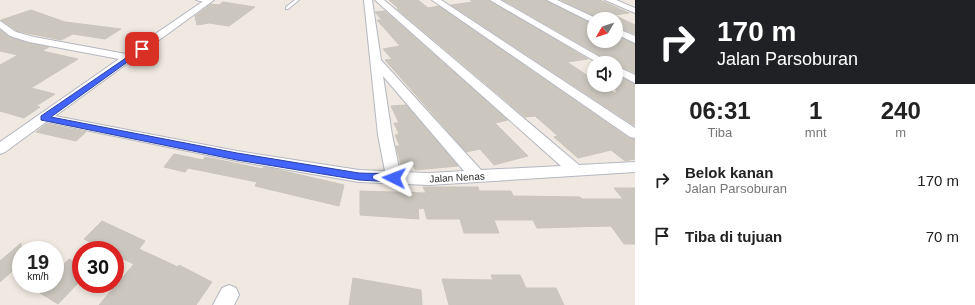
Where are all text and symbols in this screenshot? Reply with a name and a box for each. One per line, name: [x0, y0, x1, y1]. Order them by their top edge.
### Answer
north arrow: [587, 12, 623, 48]
map controls: [587, 12, 623, 92]
icon: right: [651, 16, 703, 68]
text: 170 m: [717, 16, 796, 47]
pin: [125, 32, 159, 66]
icon: arrive: [131, 38, 153, 60]
text: Jalan Parsoburan: [717, 49, 858, 69]
button: sound: [587, 56, 623, 92]
text: 06:31: [689, 97, 751, 124]
text: 1: [809, 97, 822, 124]
text: 240: [881, 97, 921, 124]
text: Tiba: [708, 125, 732, 140]
text: mnt: [805, 125, 827, 140]
text: m: [895, 125, 906, 140]
position arrow: [373, 157, 415, 199]
text: Belok kanan: [685, 164, 773, 181]
icon: right: [651, 169, 673, 191]
street label: Jalan Nenas: [429, 171, 485, 184]
text: 170 m: [917, 172, 959, 189]
text: Jalan Parsoburan: [685, 181, 787, 196]
icon: arrive: [651, 225, 673, 247]
text: Tiba di tujuan: [685, 228, 782, 245]
text: 70 m: [926, 228, 959, 245]
speed limit sign: 30: [72, 241, 124, 293]
text: 19: [27, 251, 49, 273]
text: km/h: [27, 271, 49, 282]

